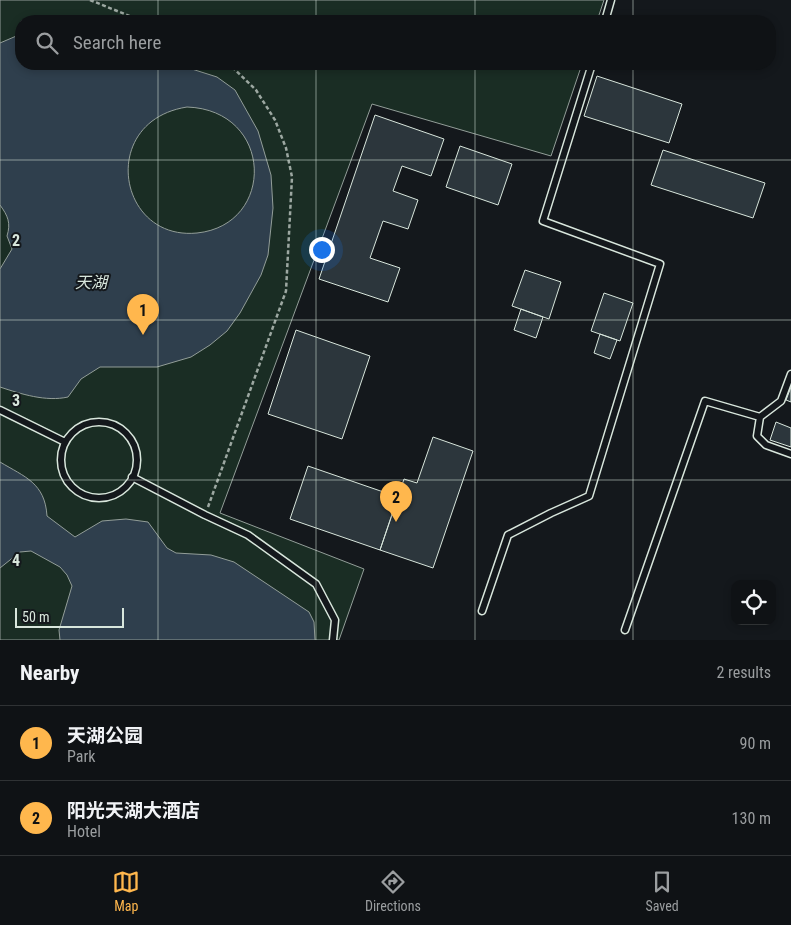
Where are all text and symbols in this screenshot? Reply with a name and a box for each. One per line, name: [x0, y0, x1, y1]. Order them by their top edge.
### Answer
search box: [15, 15, 776, 70]
icon: search: [33, 29, 61, 57]
text: Search here: [73, 31, 161, 54]
text: 2: [12, 231, 20, 250]
your location: [309, 237, 335, 263]
water label: 天湖: [75, 273, 110, 292]
pin: 1: [127, 294, 159, 335]
text: 3: [12, 391, 20, 410]
pin: 2: [380, 481, 412, 522]
text: 4: [12, 551, 20, 570]
map controls: [731, 580, 776, 625]
button: locate: [731, 580, 776, 625]
scale bar: [15, 605, 124, 628]
text: 50 m: [22, 609, 50, 625]
text: Nearby: [20, 661, 79, 685]
text: 2 results: [716, 663, 771, 682]
text: 天湖公园: [67, 724, 143, 747]
text: 1: [32, 734, 40, 753]
text: 90 m: [739, 734, 771, 753]
text: Park: [67, 747, 96, 766]
text: 阳光天湖大酒店: [67, 799, 200, 822]
text: 2: [32, 809, 40, 828]
text: 130 m: [732, 809, 771, 828]
text: Hotel: [67, 822, 101, 841]
tab: Map: [112, 868, 140, 914]
tab: Directions: [365, 868, 421, 914]
tab: Saved: [645, 868, 679, 914]

